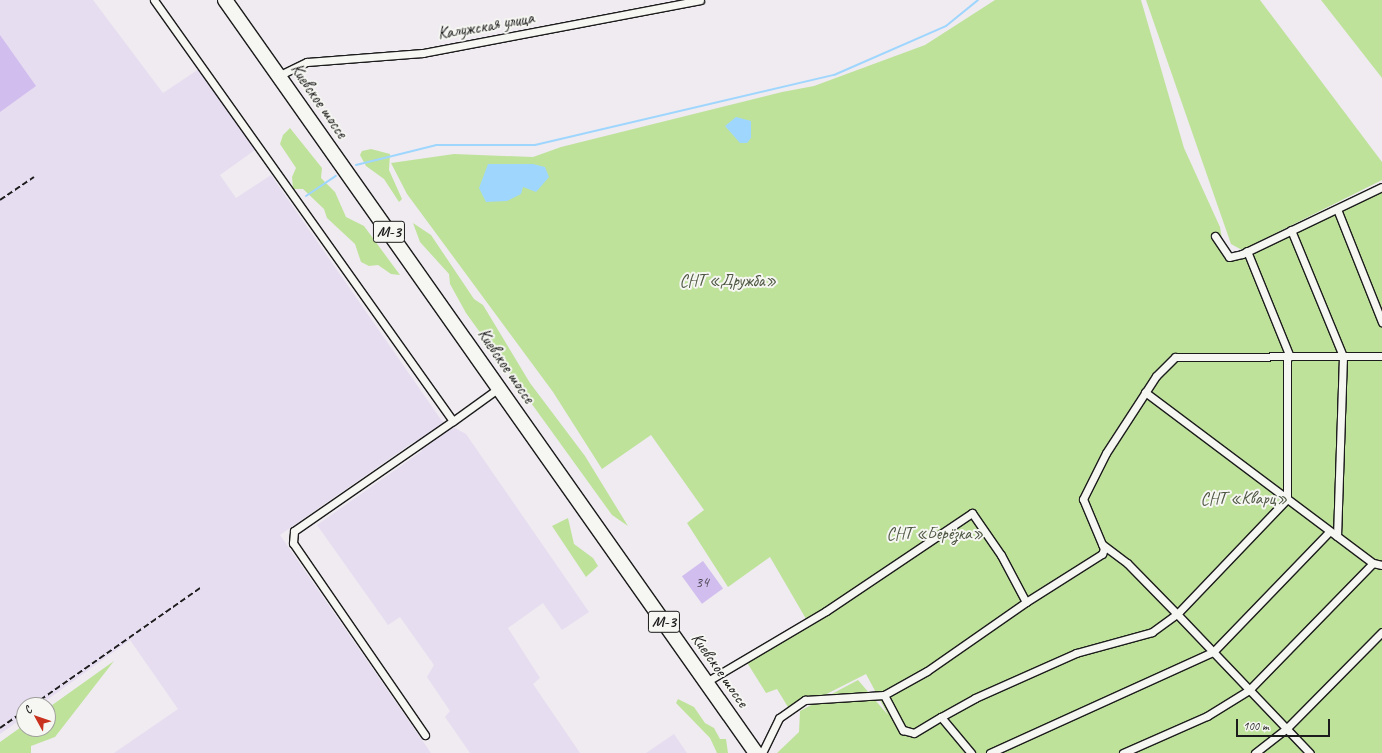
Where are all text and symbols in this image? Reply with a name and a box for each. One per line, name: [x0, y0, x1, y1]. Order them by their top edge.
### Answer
street label: Калужская улица: [436, 7, 536, 45]
street label: Киевское шоссе: [286, 60, 352, 142]
road number: М-3: [372, 218, 406, 246]
park label: СНТ «Дружба»: [679, 271, 777, 291]
street label: Киевское шоссе: [473, 325, 539, 407]
park label: СНТ «Кварц»: [1201, 489, 1287, 509]
park label: СНТ «Берёзка»: [886, 524, 984, 544]
house number: 34: [695, 574, 709, 592]
road number: М-3: [647, 608, 681, 636]
street label: Киевское шоссе: [687, 629, 753, 711]
north arrow: [16, 697, 56, 737]
text: С: [20, 703, 35, 716]
scale bar: [1238, 711, 1332, 737]
text: 100 m: [1243, 718, 1269, 734]

